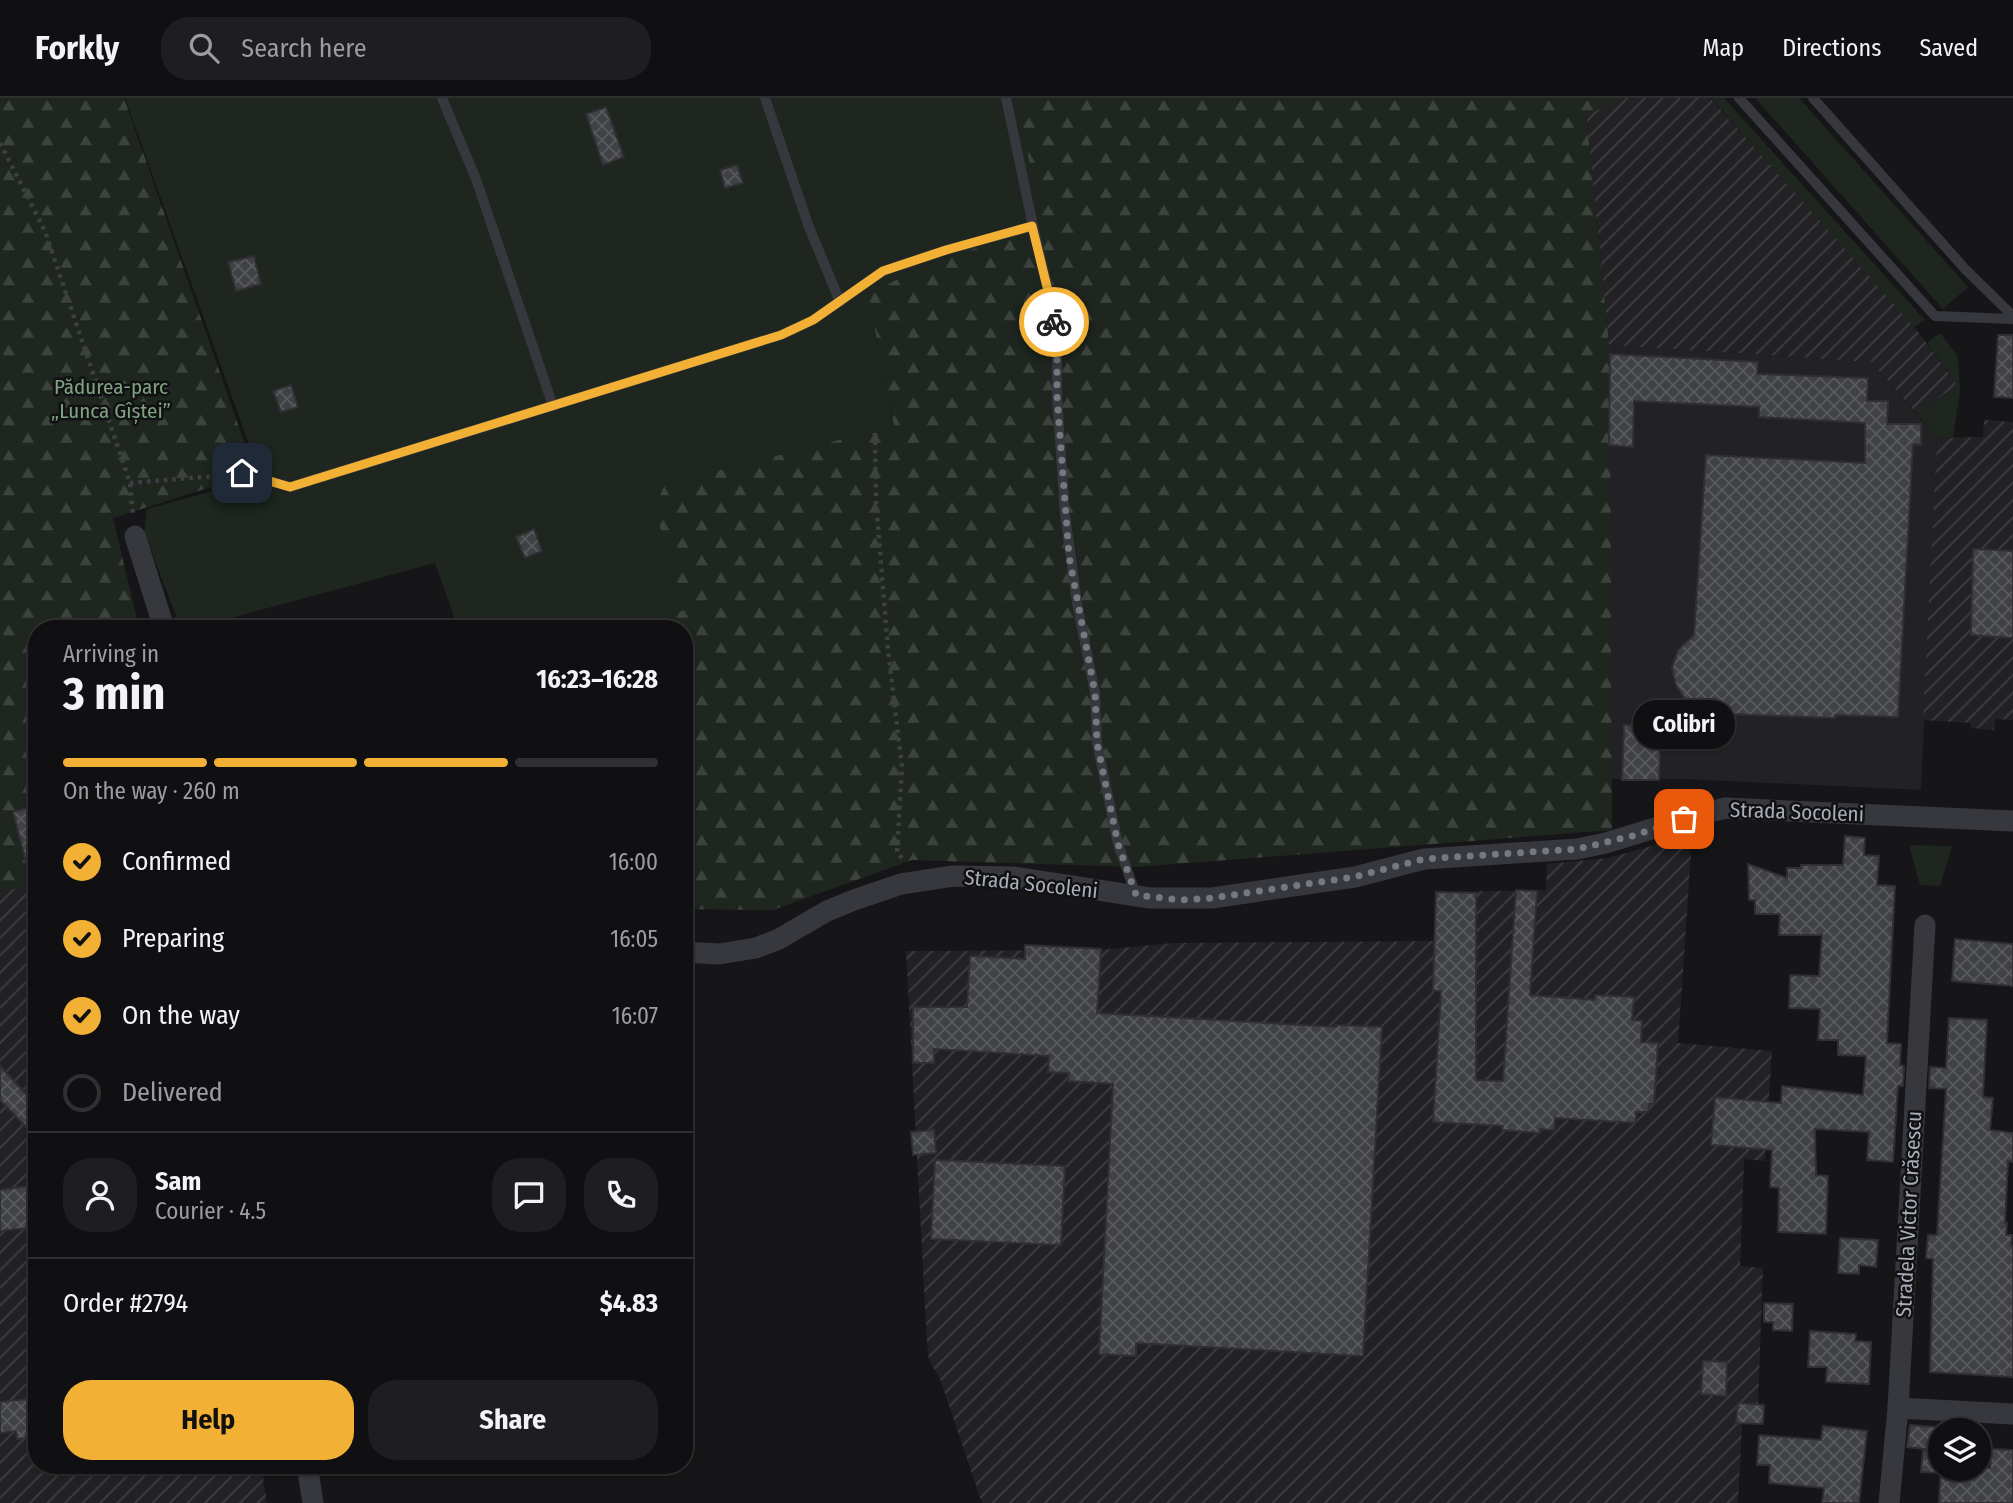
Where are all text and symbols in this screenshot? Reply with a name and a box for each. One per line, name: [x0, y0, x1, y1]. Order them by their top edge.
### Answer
search box: [161, 17, 651, 80]
text: Forkly: [35, 28, 119, 68]
icon: search: [185, 29, 223, 67]
text: Search here: [241, 33, 367, 64]
text: Map: [1703, 34, 1744, 62]
text: Directions: [1782, 34, 1881, 62]
text: Saved: [1919, 34, 1978, 62]
courier: [1019, 287, 1089, 357]
icon: bike: [1035, 303, 1073, 341]
park label: Pădurea-parc „Lunca Gîștei”: [51, 374, 171, 424]
pin: [212, 443, 272, 503]
icon: home: [223, 454, 261, 492]
text: Arriving in: [63, 640, 159, 668]
text: 16:23–16:28: [536, 664, 658, 695]
text: 3 min: [63, 666, 165, 721]
callout: Colibri: [1633, 700, 1735, 749]
text: Colibri: [1653, 710, 1715, 738]
text: On the way · 260 m: [63, 777, 240, 805]
pin: [1654, 789, 1714, 849]
street label: Strada Socoleni: [1730, 797, 1864, 827]
icon: bag: [1665, 800, 1703, 838]
icon: check: [63, 843, 101, 881]
text: Confirmed: [122, 846, 232, 877]
text: 16:00: [609, 848, 658, 876]
street label: Strada Socoleni: [963, 864, 1099, 904]
icon: check: [63, 920, 101, 958]
text: Preparing: [122, 923, 224, 954]
text: 16:05: [610, 925, 658, 953]
icon: check: [63, 997, 101, 1035]
text: On the way: [122, 1000, 240, 1031]
text: 16:07: [612, 1002, 658, 1030]
text: Delivered: [122, 1077, 223, 1108]
street label: Stradela Victor Crăsescu: [1891, 1110, 1927, 1318]
button: person: [63, 1158, 137, 1232]
button: chat: [492, 1158, 566, 1232]
button: phone: [584, 1158, 658, 1232]
text: Sam: [155, 1166, 201, 1197]
text: Courier · 4.5: [155, 1197, 266, 1225]
text: Order #2794: [63, 1288, 188, 1319]
text: $4.83: [600, 1288, 658, 1319]
button: Help: [63, 1380, 354, 1460]
button: Share: [368, 1380, 658, 1460]
map controls: [1928, 1418, 1991, 1481]
button: layers: [1928, 1418, 1991, 1481]

